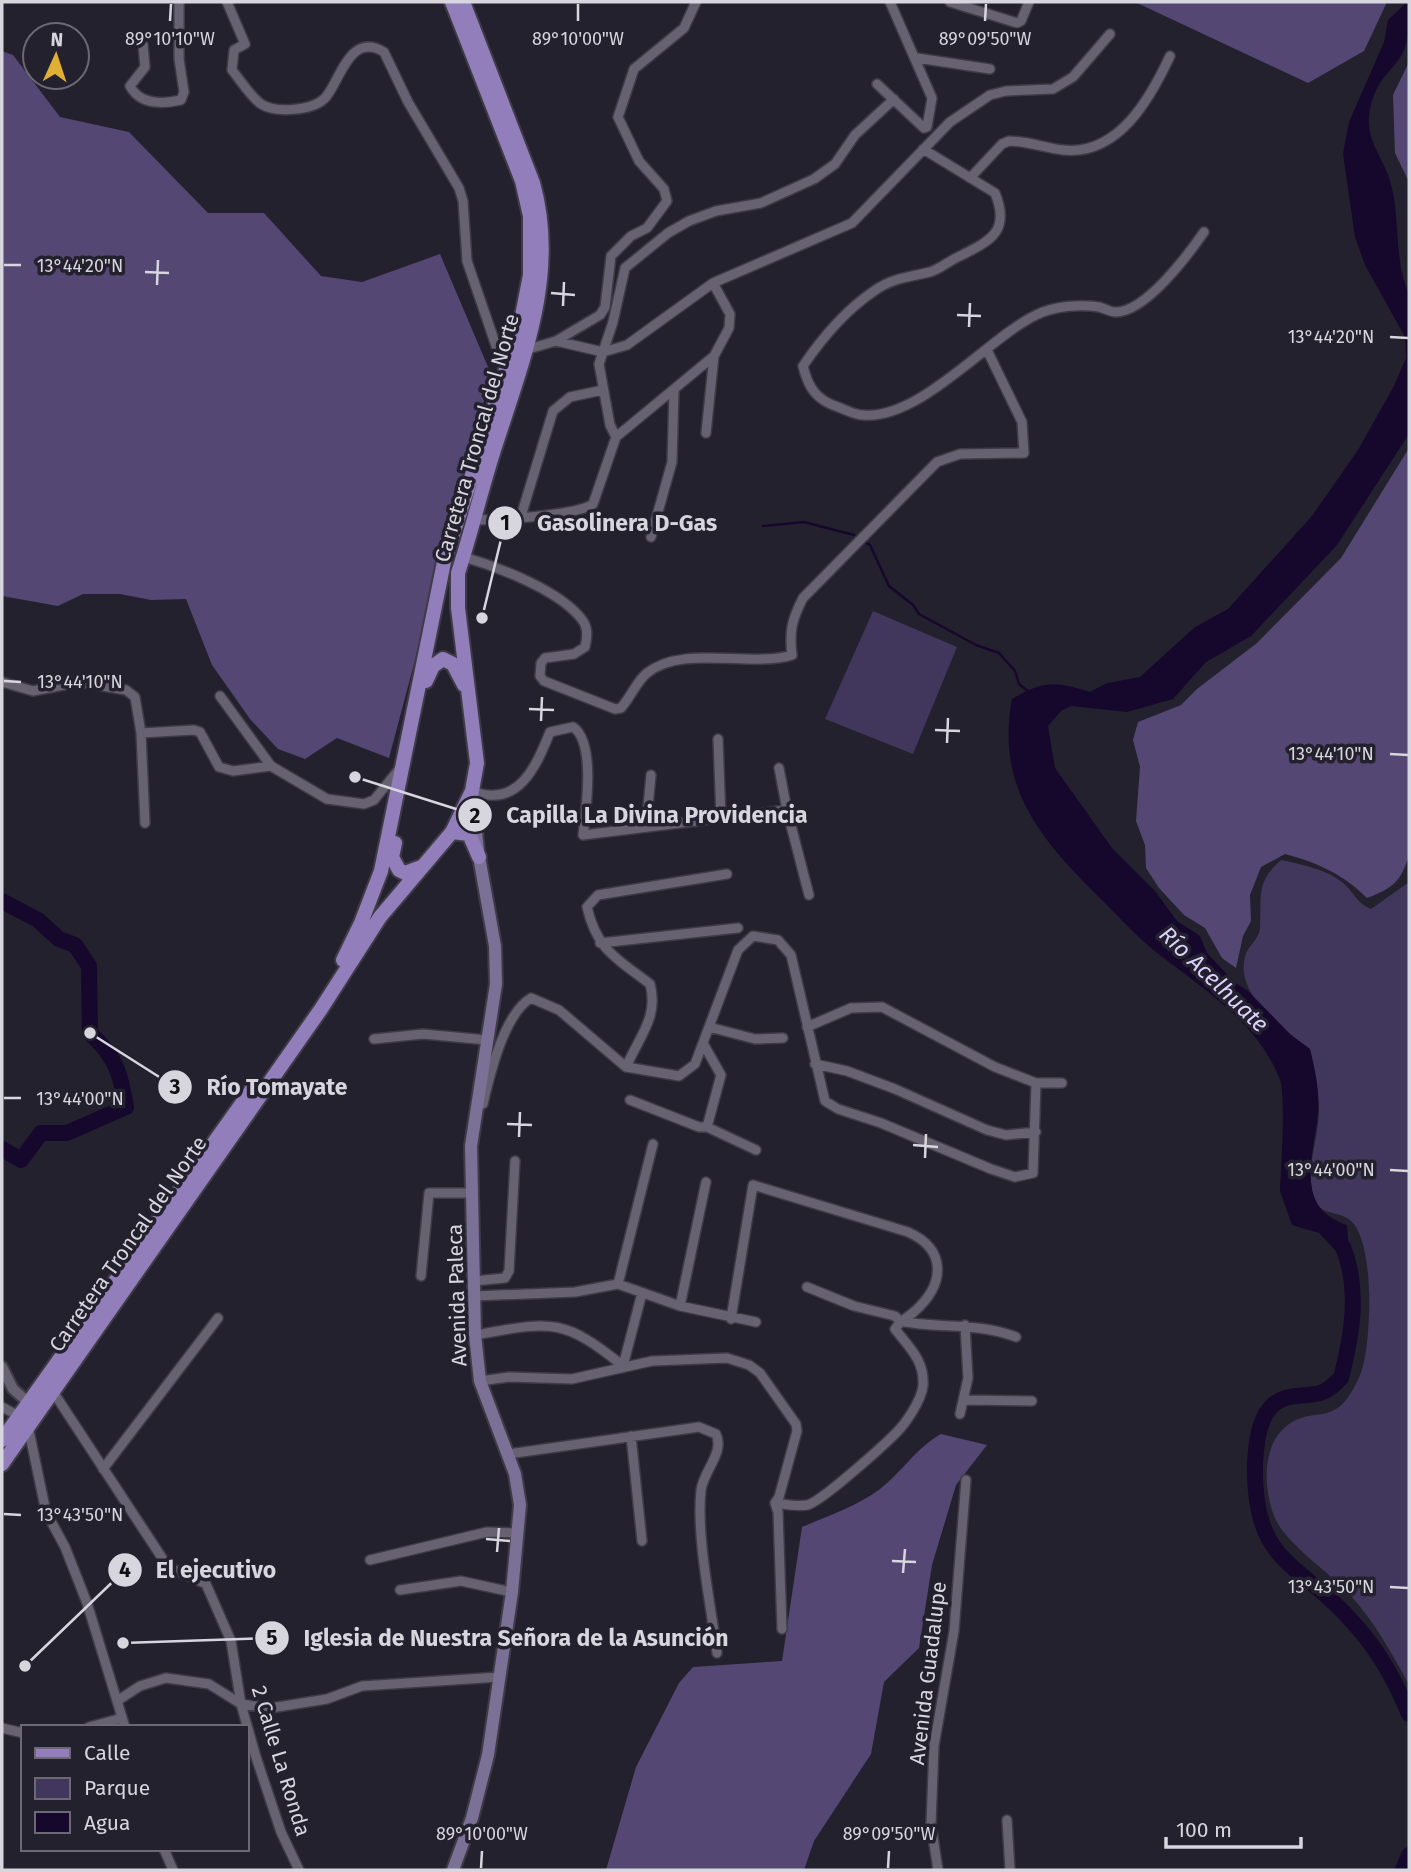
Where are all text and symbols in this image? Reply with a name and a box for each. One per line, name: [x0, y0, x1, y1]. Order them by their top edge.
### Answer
north arrow: [21, 21, 91, 91]
text: N: [50, 28, 64, 51]
text: 89°10'10"W: [125, 28, 215, 50]
text: 89°10'00"W: [532, 28, 624, 50]
text: 89°09'50"W: [939, 28, 1031, 50]
text: 13°44'20"N: [37, 255, 123, 277]
street label: Carretera Troncal del Norte: [429, 311, 525, 565]
text: 13°44'20"N: [1288, 326, 1374, 348]
callout: Gasolinera D-Gas: [488, 501, 731, 545]
text: Gasolinera D-Gas: [537, 509, 717, 537]
text: 1: [500, 510, 510, 536]
text: 13°44'10"N: [37, 671, 123, 693]
text: 13°44'10"N: [1288, 743, 1374, 765]
callout: Capilla La Divina Providencia: [458, 793, 822, 837]
text: Capilla La Divina Providencia: [506, 801, 808, 829]
text: 2: [470, 803, 481, 829]
water label: Río Acelhuate: [1154, 920, 1274, 1038]
callout: Río Tomayate: [157, 1065, 361, 1109]
text: Río Tomayate: [206, 1073, 348, 1101]
text: 3: [169, 1074, 181, 1100]
text: 13°44'00"N: [36, 1088, 124, 1110]
street label: Carretera Troncal del Norte: [44, 1131, 212, 1357]
text: 13°44'00"N: [1287, 1159, 1375, 1181]
street label: Avenida Paleca: [442, 1223, 472, 1367]
text: 13°43'50"N: [37, 1504, 123, 1526]
callout: El ejecutivo: [107, 1548, 291, 1592]
text: El ejecutivo: [156, 1556, 276, 1584]
text: 4: [119, 1557, 131, 1583]
text: 13°43'50"N: [1288, 1576, 1374, 1598]
street label: Avenida Guadalupe: [904, 1580, 952, 1766]
callout: Iglesia de Nuestra Señora de la Asunción: [255, 1616, 743, 1660]
text: Iglesia de Nuestra Señora de la Asunción: [303, 1624, 729, 1652]
text: 5: [266, 1625, 278, 1651]
street label: 2 Calle La Ronda: [246, 1683, 316, 1839]
legend: [21, 1725, 248, 1851]
text: Calle: [84, 1740, 130, 1766]
text: Parque: [84, 1775, 150, 1801]
scale bar: [1166, 1806, 1301, 1850]
text: Agua: [84, 1810, 130, 1836]
text: 100 m: [1176, 1817, 1232, 1843]
text: 89°10'00"W: [436, 1823, 528, 1845]
text: 89°09'50"W: [843, 1823, 935, 1845]

